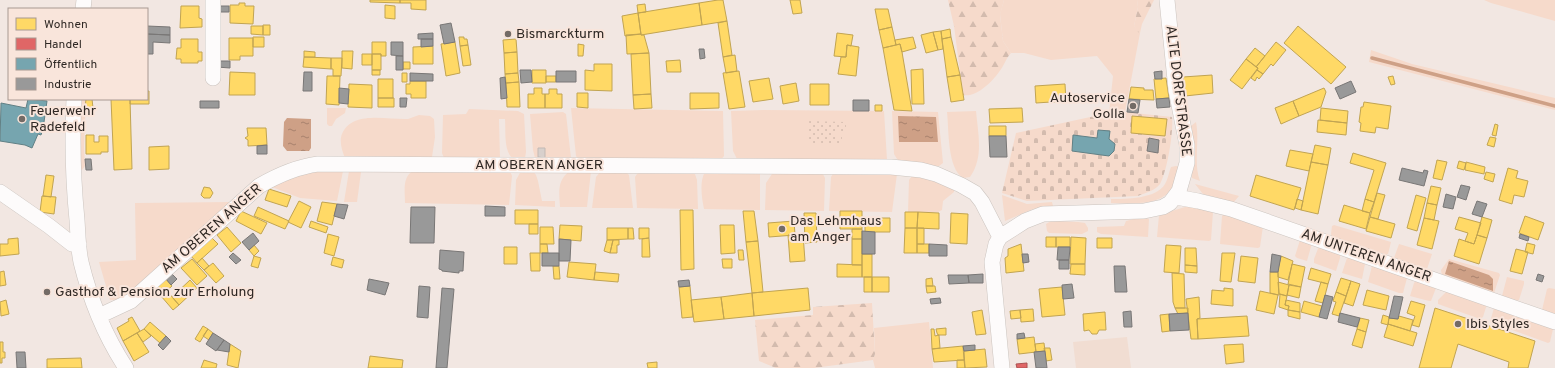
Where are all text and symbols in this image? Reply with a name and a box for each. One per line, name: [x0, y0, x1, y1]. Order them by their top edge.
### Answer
legend: [8, 8, 148, 100]
text: Wohnen: [44, 17, 88, 33]
street label: ALTE DORFSTRASSE: [1162, 25, 1194, 157]
place label: Bismarckturm: [516, 26, 604, 43]
marker: Bismarckturm: [503, 29, 513, 39]
text: Handel: [44, 37, 82, 53]
text: Öffentlich: [44, 57, 97, 73]
text: Industrie: [44, 77, 92, 93]
place label: Autoservice Golla: [1050, 90, 1125, 123]
marker: Autoservice Golla: [1128, 101, 1138, 111]
place label: Feuerwehr Radefeld: [30, 103, 97, 136]
marker: Feuerwehr Radefeld: [17, 114, 27, 124]
street label: AM OBEREN ANGER: [475, 157, 603, 174]
street label: AM OBEREN ANGER: [158, 181, 266, 277]
place label: Das Lehmhaus am Anger: [790, 213, 882, 246]
marker: Das Lehmhaus am Anger: [777, 224, 787, 234]
street label: AM UNTEREN ANGER: [1299, 226, 1433, 286]
place label: Gasthof & Pension zur Erholung: [55, 284, 254, 301]
marker: Gasthof & Pension zur Erholung: [42, 287, 52, 297]
place label: Ibis Styles: [1466, 316, 1530, 333]
marker: Ibis Styles: [1453, 319, 1463, 329]

